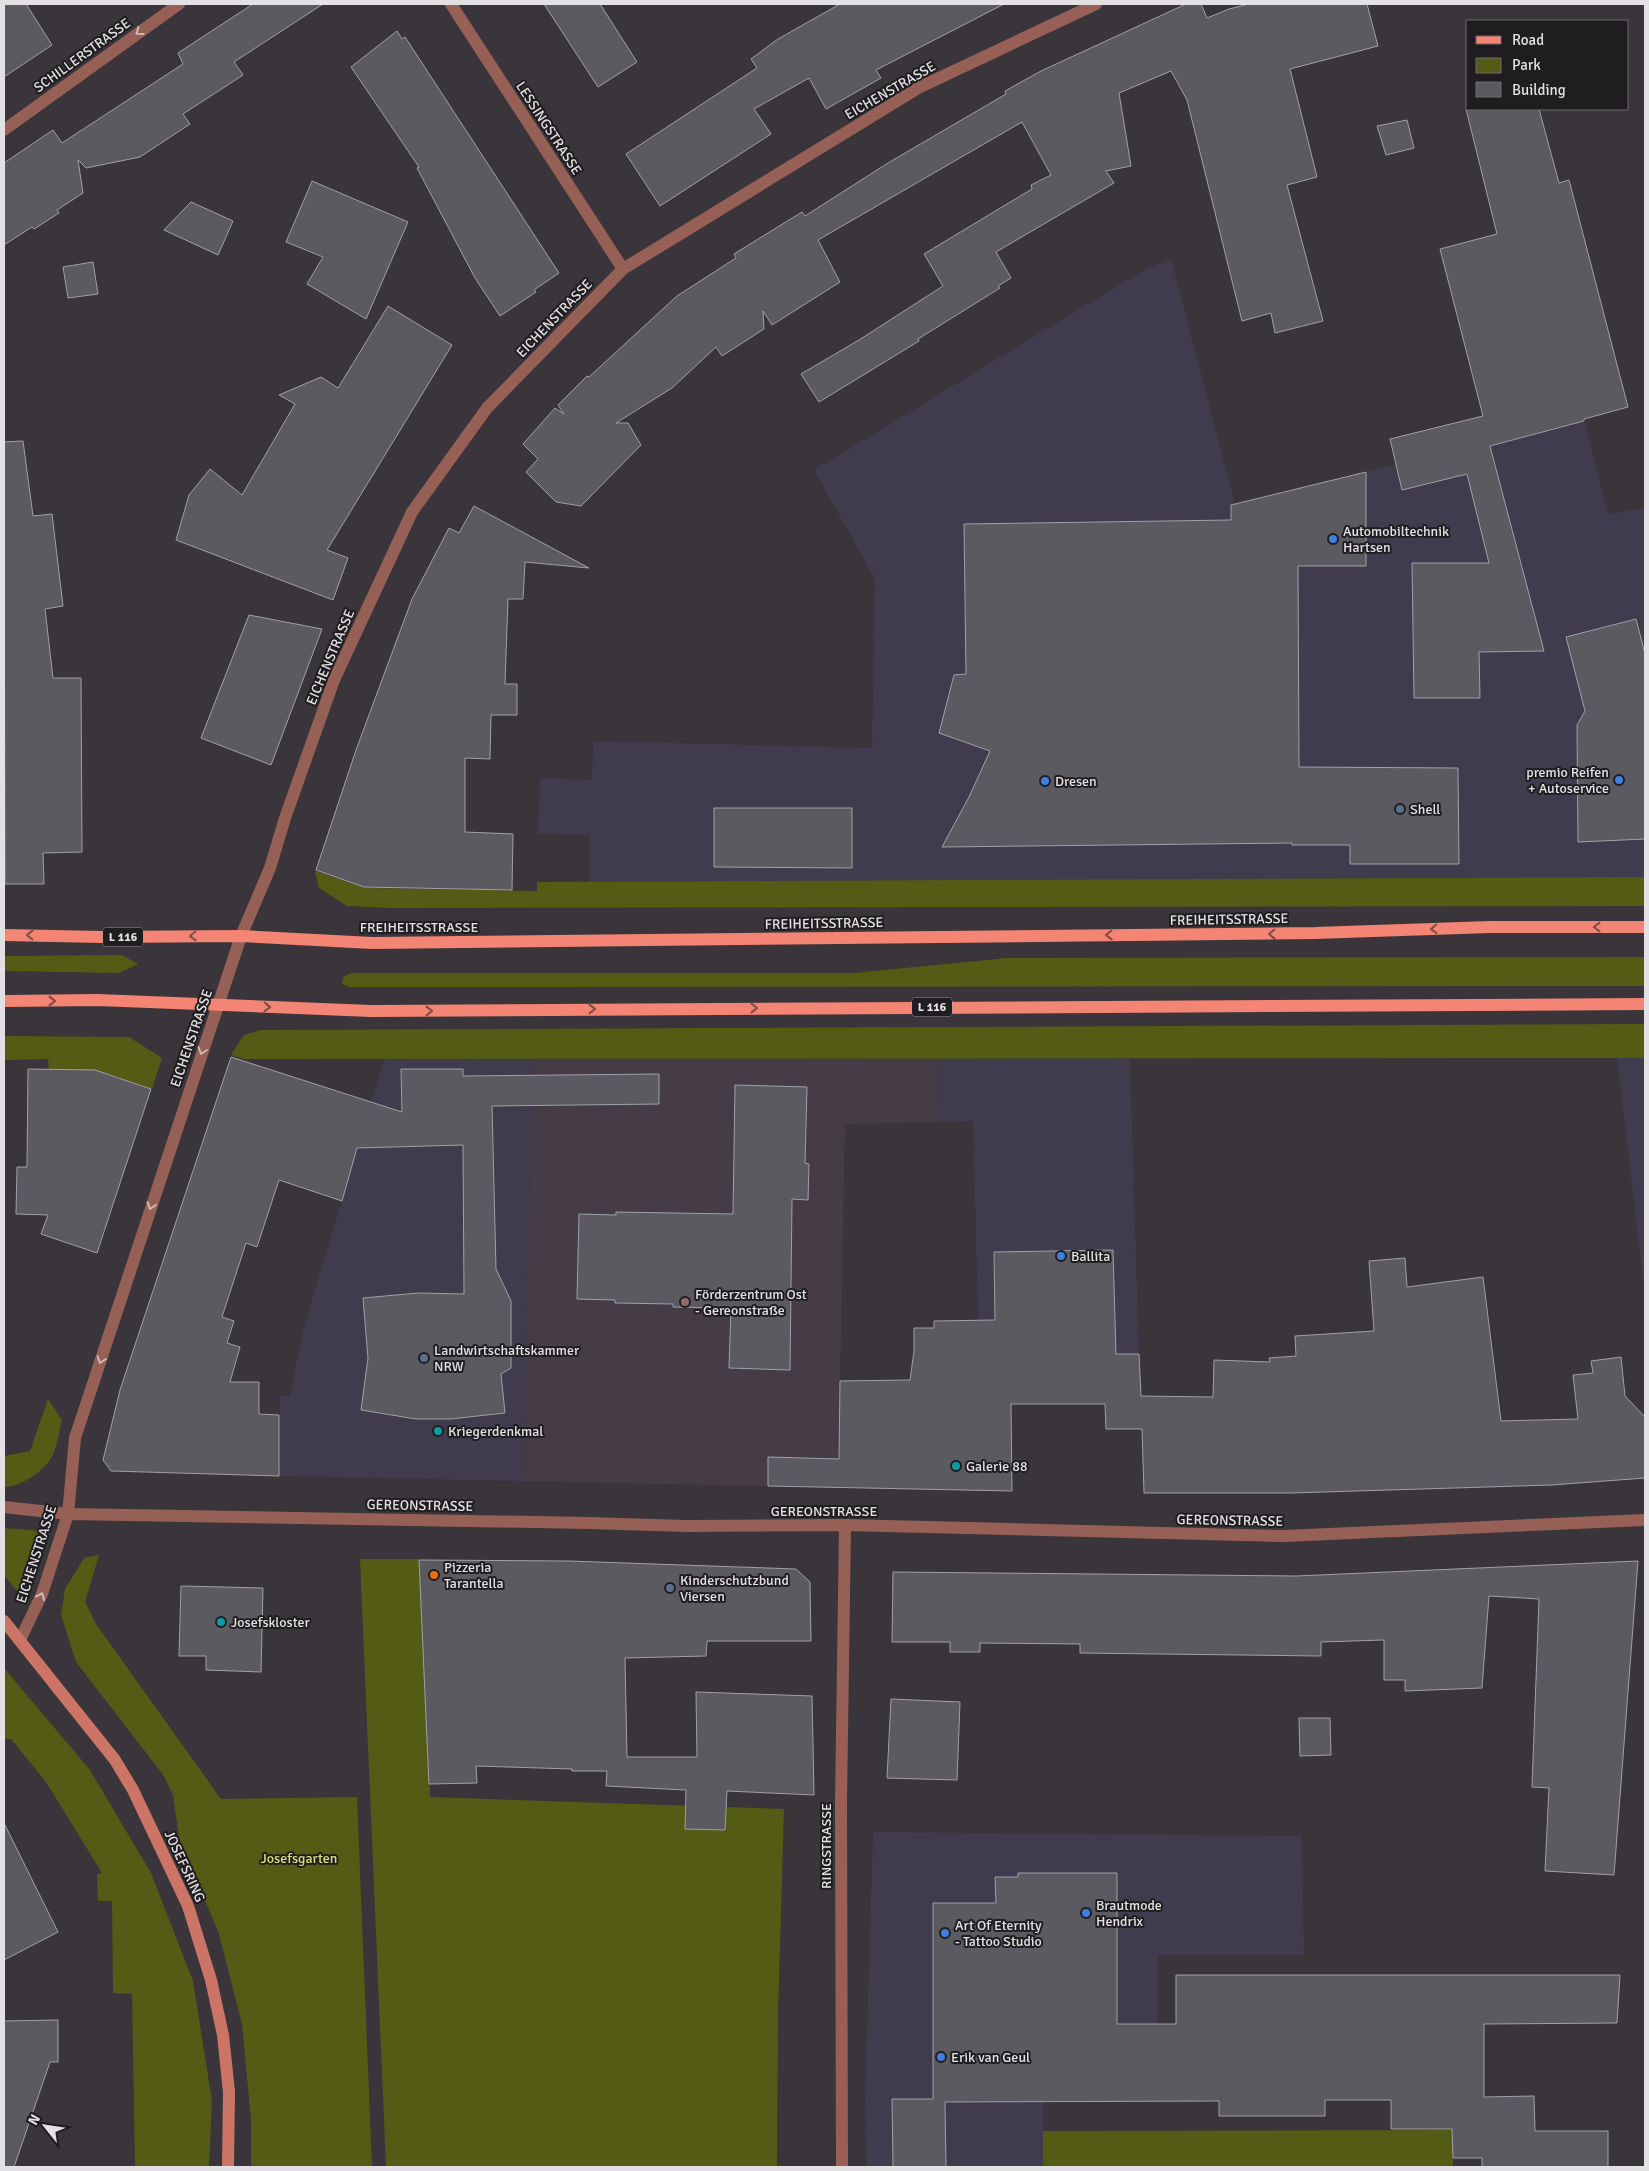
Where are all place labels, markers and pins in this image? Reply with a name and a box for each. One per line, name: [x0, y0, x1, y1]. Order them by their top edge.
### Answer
place label: Automobiltechnik Hartsen: [1343, 523, 1449, 556]
marker: Automobiltechnik Hartsen: [1327, 533, 1339, 545]
place label: premio Reifen + Autoservice: [1526, 764, 1609, 797]
place label: Dresen: [1055, 773, 1097, 790]
marker: premio Reifen + Autoservice: [1613, 774, 1625, 786]
marker: Dresen: [1039, 775, 1051, 787]
place label: Shell: [1410, 801, 1440, 818]
marker: Shell: [1394, 803, 1406, 815]
place label: Ballita: [1071, 1248, 1110, 1265]
marker: Ballita: [1055, 1250, 1067, 1262]
place label: Förderzentrum Ost - Gereonstraße: [695, 1286, 807, 1319]
marker: Förderzentrum Ost - Gereonstraße: [679, 1296, 691, 1308]
place label: Landwirtschaftskammer NRW: [434, 1342, 580, 1375]
marker: Landwirtschaftskammer NRW: [418, 1352, 430, 1364]
place label: Kriegerdenkmal: [448, 1423, 543, 1440]
marker: Kriegerdenkmal: [432, 1425, 444, 1437]
place label: Galerie 88: [966, 1458, 1027, 1475]
marker: Galerie 88: [950, 1460, 962, 1472]
place label: Pizzeria Tarantella: [444, 1559, 504, 1592]
marker: Pizzeria Tarantella: [428, 1569, 440, 1581]
place label: Kinderschutzbund Viersen: [680, 1572, 789, 1605]
marker: Kinderschutzbund Viersen: [664, 1582, 676, 1594]
place label: Josefskloster: [231, 1614, 310, 1631]
marker: Josefskloster: [215, 1616, 227, 1628]
place label: Brautmode Hendrix: [1096, 1897, 1162, 1930]
marker: Brautmode Hendrix: [1080, 1907, 1092, 1919]
place label: Art Of Eternity - Tattoo Studio: [955, 1917, 1042, 1950]
marker: Art Of Eternity - Tattoo Studio: [939, 1927, 951, 1939]
place label: Erik van Geul: [951, 2049, 1030, 2066]
marker: Erik van Geul: [935, 2051, 947, 2063]

